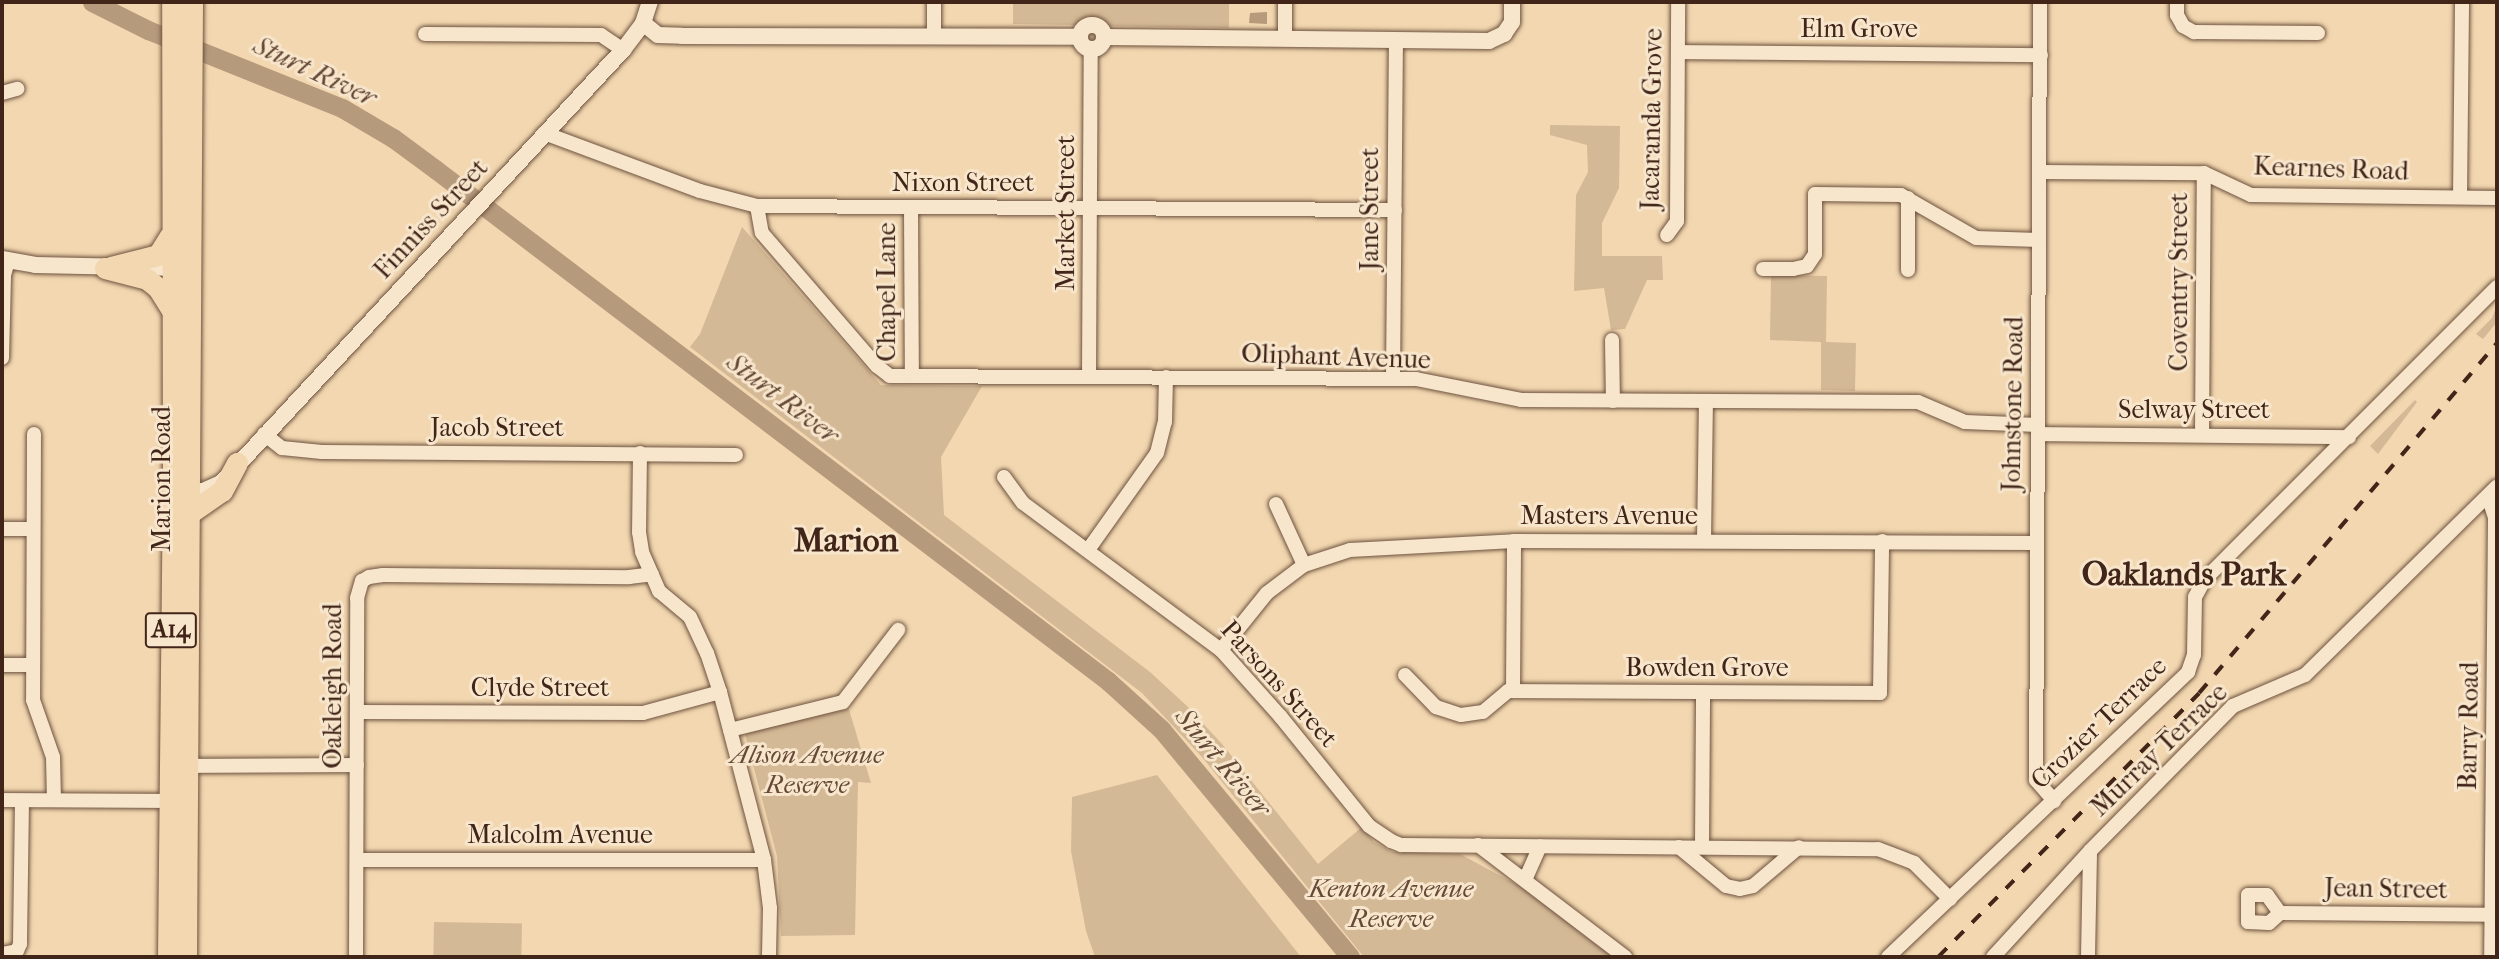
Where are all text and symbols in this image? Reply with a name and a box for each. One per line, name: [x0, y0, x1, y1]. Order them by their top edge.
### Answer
street label: Elm Grove: [1800, 13, 1918, 45]
water label: Sturt River: [248, 28, 382, 114]
street label: Jacaranda Grove: [1635, 28, 1669, 210]
street label: Market Street: [1050, 135, 1082, 291]
street label: Jane Street: [1354, 147, 1386, 271]
street label: Kearnes Road: [2253, 151, 2409, 187]
street label: Finniss Street: [367, 152, 495, 286]
street label: Nixon Street: [892, 167, 1034, 199]
street label: Coventry Street: [2163, 193, 2195, 371]
street label: Chapel Lane: [871, 222, 903, 362]
street label: Johnstone Road: [1996, 316, 2030, 492]
street label: Oliphant Avenue: [1241, 338, 1431, 376]
water label: Sturt River: [720, 345, 846, 451]
street label: Selway Street: [2118, 394, 2270, 426]
street label: Marion Road: [146, 406, 178, 552]
street label: Jacob Street: [430, 412, 564, 444]
street label: Masters Avenue: [1520, 500, 1698, 532]
district label: Marion: [794, 521, 898, 561]
district label: Oaklands Park: [2082, 555, 2286, 595]
street label: Oakleigh Road: [317, 603, 349, 769]
road number: A14: [145, 610, 197, 650]
street label: Parsons Street: [1214, 614, 1344, 754]
street label: Crozier Terrace: [2025, 650, 2173, 796]
street label: Bowden Grove: [1625, 652, 1789, 684]
street label: Barry Road: [2452, 662, 2486, 790]
street label: Clyde Street: [471, 672, 609, 704]
street label: Murray Terrace: [2084, 677, 2234, 823]
water label: Sturt River: [1168, 701, 1278, 823]
park label: Alison Avenue Reserve: [731, 739, 883, 800]
street label: Malcolm Avenue: [467, 819, 653, 851]
street label: Jean Street: [2324, 872, 2448, 906]
park label: Kenton Avenue Reserve: [1309, 873, 1473, 934]

